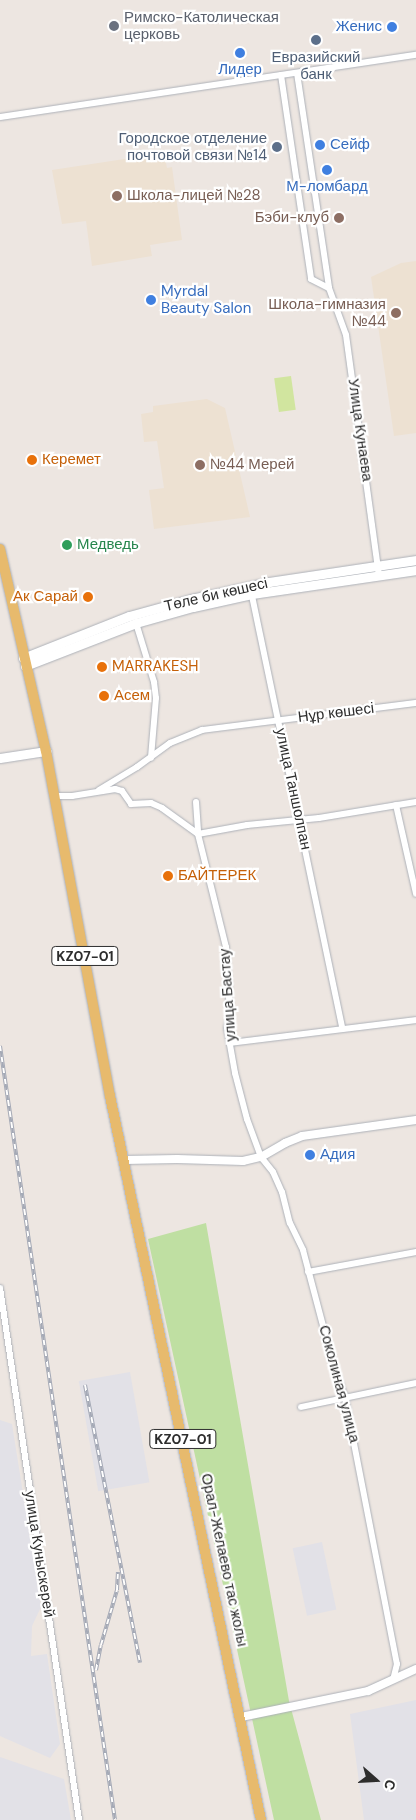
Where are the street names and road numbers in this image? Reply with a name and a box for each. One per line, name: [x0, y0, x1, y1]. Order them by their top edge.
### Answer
street label: Улица Кунаева: [344, 377, 376, 483]
street label: Төле би көшесі: [162, 574, 270, 616]
street label: Нұр көшесі: [297, 699, 375, 727]
street label: улица Таншолпан: [271, 727, 315, 851]
road number: KZ07-01: [51, 944, 119, 968]
street label: улица Бастау: [216, 948, 240, 1042]
street label: Соколиная улица: [315, 1323, 363, 1445]
road number: KZ07-01: [149, 1428, 217, 1450]
street label: Орал-Желаево тас жолы: [197, 1472, 251, 1648]
street label: улица Куныскерей: [20, 1489, 58, 1619]

